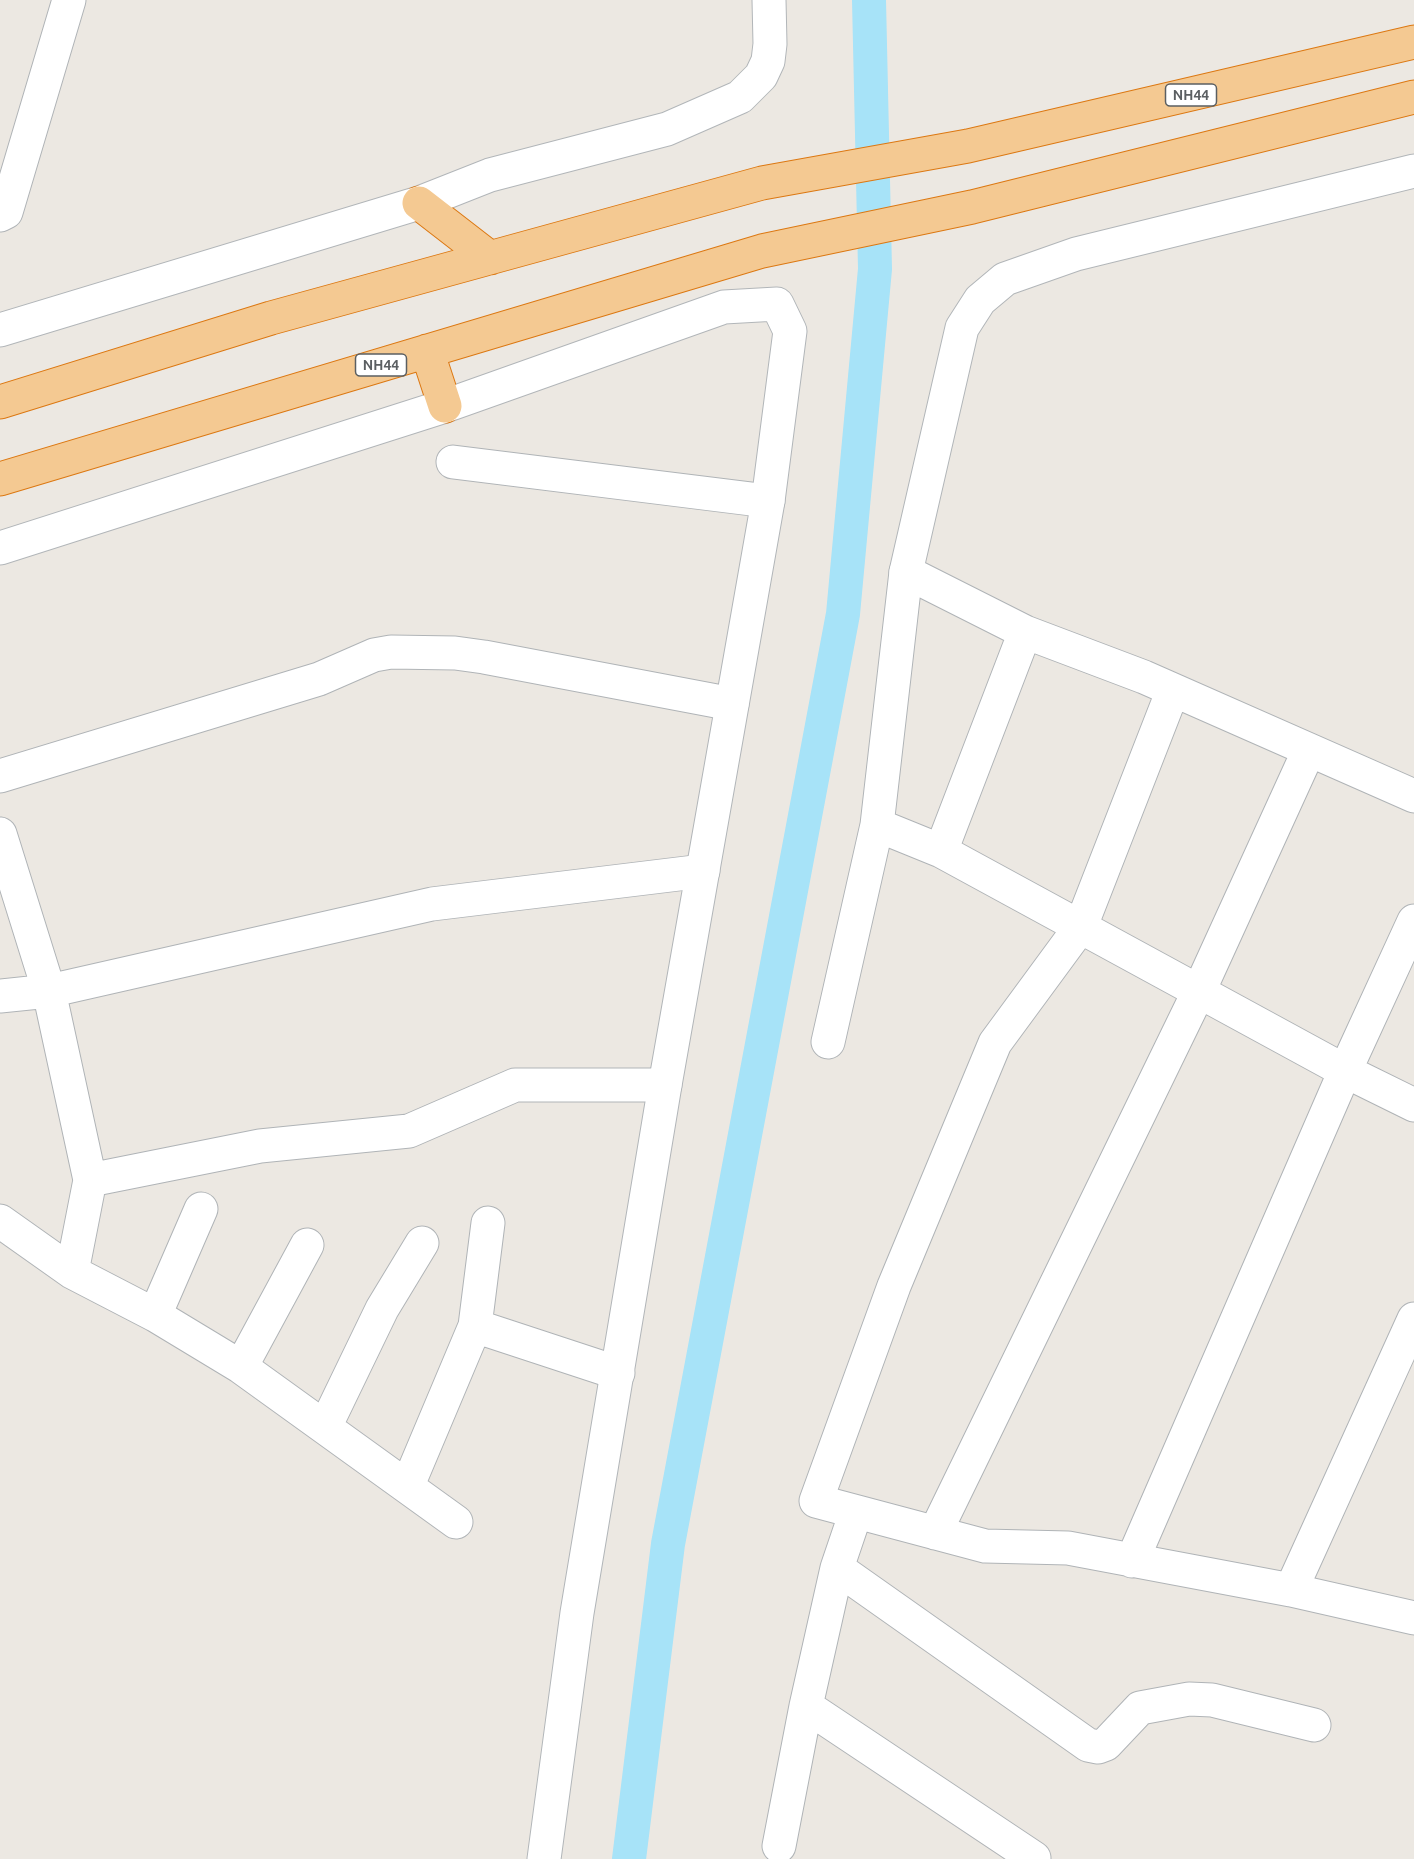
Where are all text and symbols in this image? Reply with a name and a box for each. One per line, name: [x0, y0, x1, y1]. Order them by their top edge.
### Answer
road number: NH44: [1166, 84, 1216, 106]
road number: NH44: [356, 354, 406, 376]

